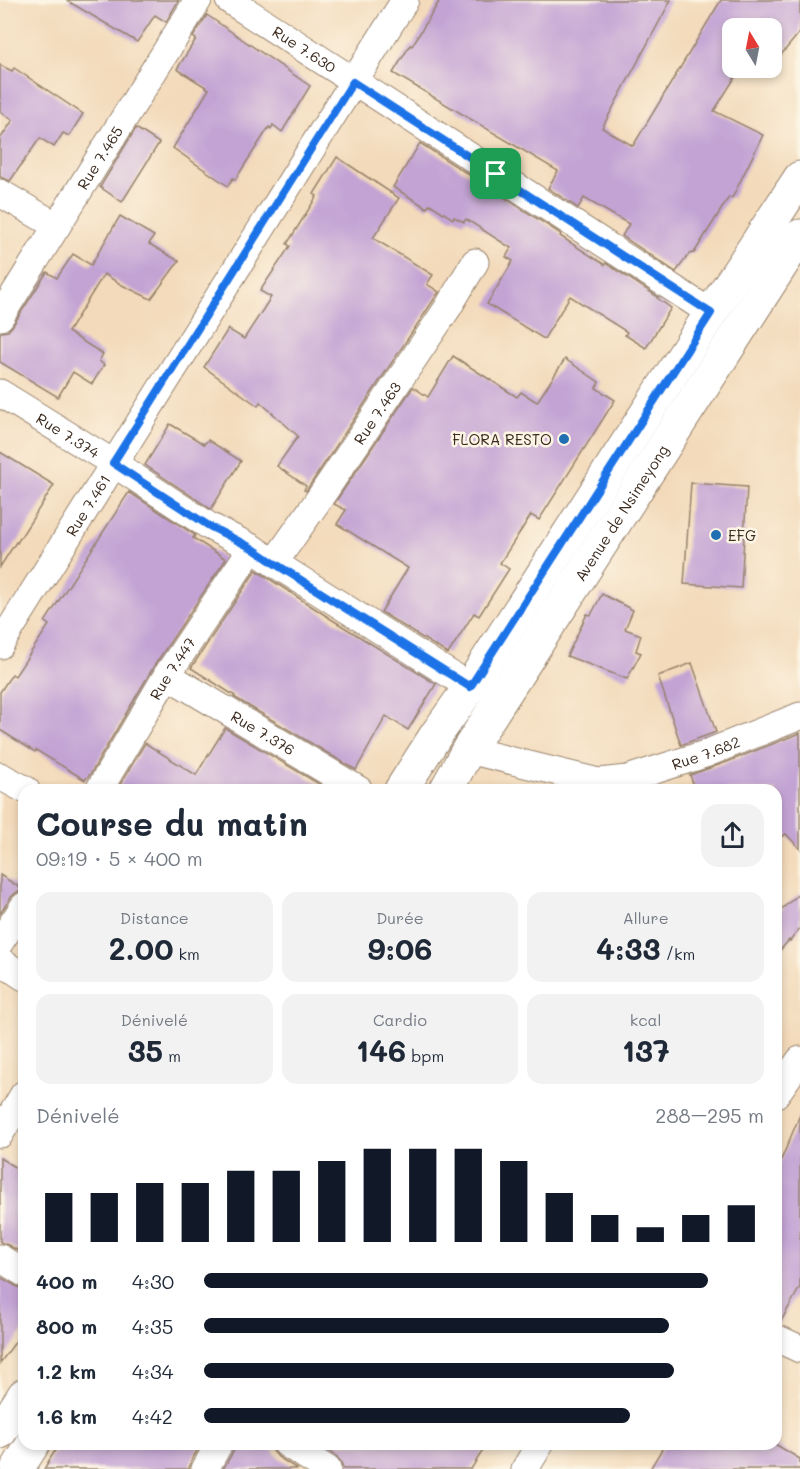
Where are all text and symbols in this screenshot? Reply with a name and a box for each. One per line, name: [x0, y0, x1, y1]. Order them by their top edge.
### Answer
north arrow: [722, 18, 782, 78]
map controls: [722, 18, 782, 78]
street label: Rue 7.630: [269, 21, 340, 77]
street label: Rue 7.465: [72, 122, 127, 193]
pin: [470, 148, 521, 199]
icon: arrive: [479, 157, 512, 190]
street label: Rue 7.463: [349, 378, 405, 448]
street label: Rue 7.374: [33, 408, 103, 462]
place label: FLORA RESTO: [452, 429, 552, 449]
marker: FLORA RESTO: [557, 432, 571, 446]
street label: Avenue de Nsimeyong: [570, 441, 673, 585]
street label: Rue 7.461: [61, 471, 115, 540]
place label: EFG: [728, 525, 756, 545]
marker: EFG: [709, 528, 723, 542]
street label: Rue 7.447: [145, 633, 200, 703]
street label: Rue 7.376: [228, 706, 299, 759]
street label: Rue 7.682: [669, 731, 743, 774]
text: Course du matin: [36, 801, 308, 844]
button: share: [701, 804, 764, 867]
text: 09:19 · 5 × 400 m: [36, 845, 203, 871]
text: Distance: [120, 907, 189, 928]
text: Durée: [376, 907, 424, 928]
text: Allure: [623, 907, 669, 928]
text: 2.00: [109, 928, 173, 968]
text: 9:06: [368, 928, 432, 968]
text: 4:33: [596, 928, 661, 968]
text: km: [173, 943, 200, 964]
text: /km: [661, 943, 695, 964]
text: Dénivelé: [121, 1009, 188, 1030]
text: Cardio: [373, 1009, 427, 1030]
text: kcal: [630, 1009, 662, 1030]
text: 35: [128, 1030, 163, 1070]
text: 146: [356, 1030, 406, 1070]
text: 137: [622, 1030, 670, 1070]
text: m: [163, 1045, 181, 1066]
text: bpm: [406, 1045, 444, 1066]
text: Dénivelé: [36, 1102, 120, 1128]
text: 288–295 m: [655, 1102, 764, 1128]
text: 400 m: [36, 1268, 97, 1294]
text: 4:30: [132, 1268, 174, 1294]
text: 800 m: [36, 1313, 97, 1339]
text: 4:35: [132, 1313, 173, 1339]
text: 1.2 km: [36, 1358, 96, 1384]
text: 4:34: [132, 1358, 173, 1384]
text: 1.6 km: [36, 1403, 97, 1429]
text: 4:42: [132, 1403, 173, 1429]

